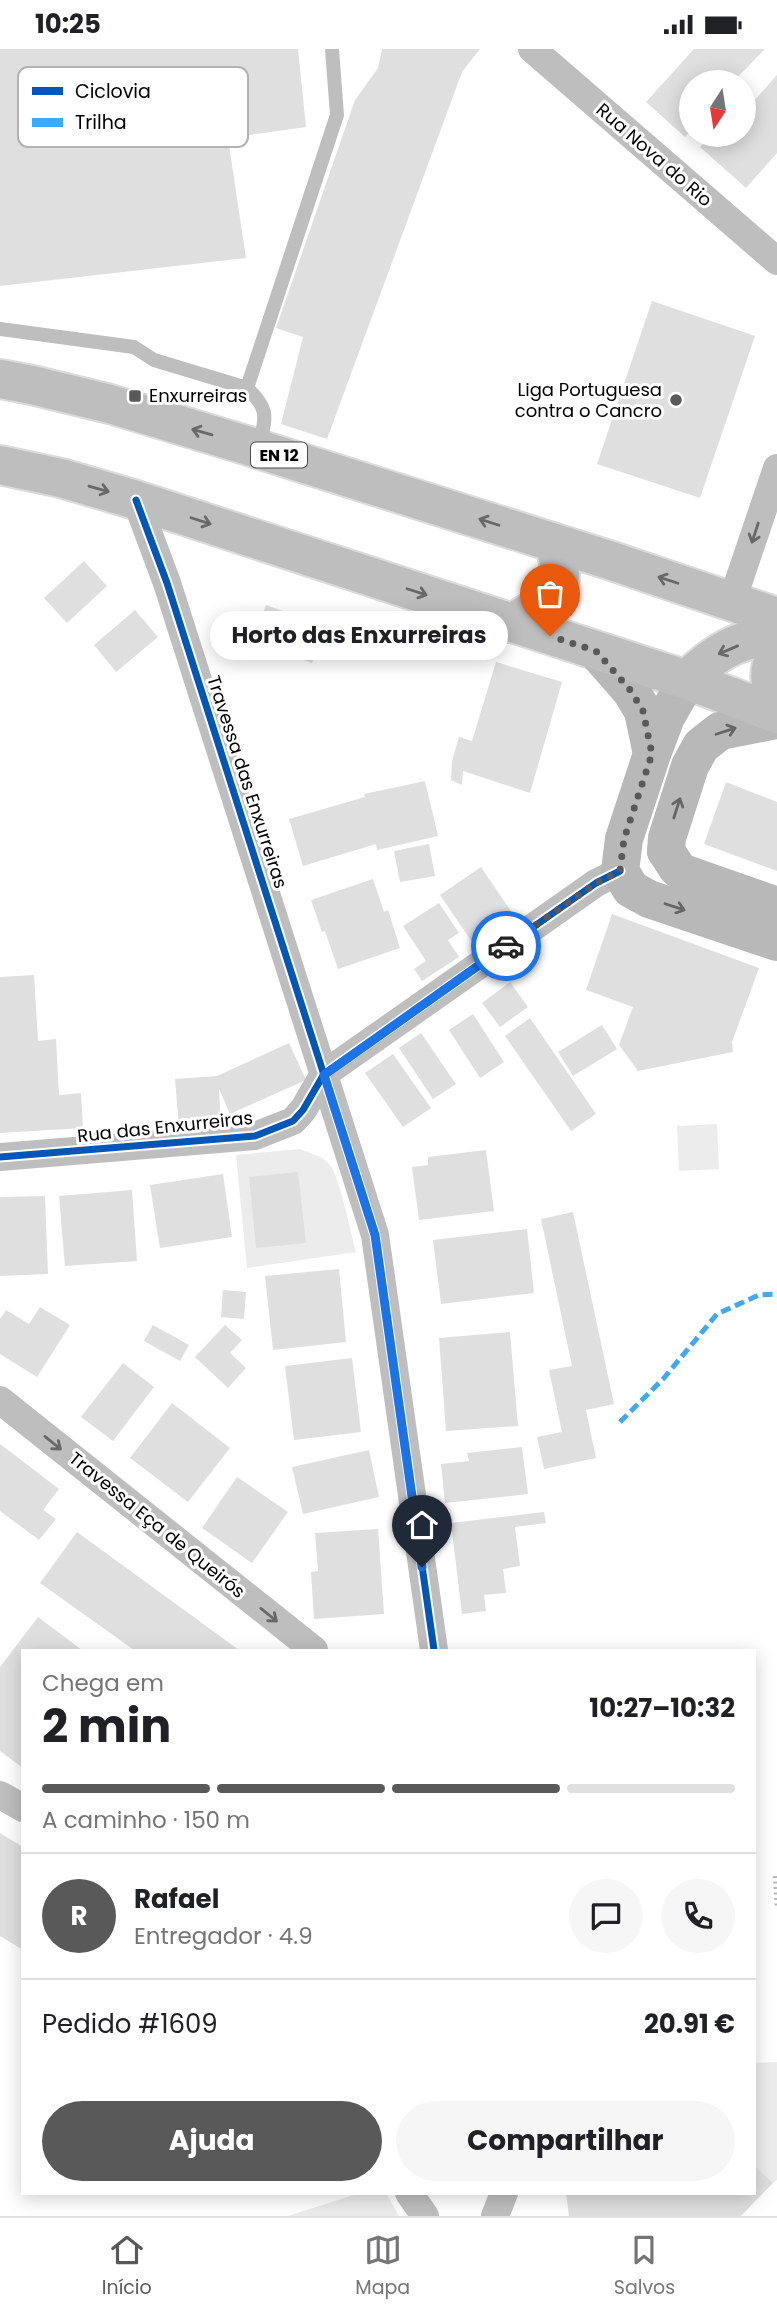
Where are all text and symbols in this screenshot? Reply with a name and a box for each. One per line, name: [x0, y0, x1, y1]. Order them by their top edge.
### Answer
text: 10:25: [35, 6, 101, 42]
legend: [18, 67, 248, 147]
north arrow: [679, 70, 756, 147]
map controls: [679, 70, 756, 147]
text: Ciclovia: [75, 78, 151, 105]
street label: Rua Nova do Rio: [591, 97, 718, 212]
text: Trilha: [75, 109, 127, 136]
place label: Liga Portuguesa contra o Cancro: [515, 377, 662, 423]
place label: Enxurreiras: [149, 383, 247, 408]
marker: Enxurreiras: [127, 388, 143, 404]
marker: Liga Portuguesa contra o Cancro: [668, 392, 684, 408]
one-way arrow: [191, 424, 213, 437]
road number: EN 12: [251, 443, 307, 467]
one-way arrow: [87, 483, 110, 496]
one-way arrow: [479, 514, 501, 527]
one-way arrow: [190, 515, 212, 528]
one-way arrow: [748, 522, 761, 544]
pin: [520, 564, 580, 636]
one-way arrow: [657, 572, 679, 585]
icon: bag: [531, 575, 569, 613]
one-way arrow: [406, 586, 428, 599]
callout: Horto das Enxurreiras: [210, 611, 508, 661]
text: Horto das Enxurreiras: [231, 619, 487, 651]
one-way arrow: [718, 644, 739, 657]
street label: Travessa das Enxurreiras: [201, 672, 294, 891]
one-way arrow: [715, 724, 737, 737]
one-way arrow: [671, 797, 684, 819]
one-way arrow: [663, 902, 685, 914]
courier: [471, 911, 541, 981]
icon: car: [487, 927, 525, 965]
street label: Rua das Enxurreiras: [76, 1105, 254, 1148]
one-way arrow: [44, 1435, 62, 1450]
street label: Travessa Eça de Queirós: [64, 1446, 251, 1604]
pin: [392, 1495, 452, 1567]
icon: home: [403, 1506, 441, 1544]
one-way arrow: [260, 1607, 278, 1623]
text: Chega em: [42, 1667, 164, 1699]
text: 10:27–10:32: [589, 1690, 735, 1726]
text: 2 min: [42, 1694, 171, 1758]
text: A caminho · 150 m: [42, 1804, 250, 1836]
button: chat: [569, 1879, 643, 1953]
button: phone: [661, 1879, 735, 1953]
text: Rafael: [134, 1881, 219, 1917]
text: R: [71, 1898, 87, 1934]
text: Entregador · 4.9: [134, 1920, 313, 1952]
text: Pedido #1609: [42, 2006, 218, 2042]
text: 20.91 €: [644, 2006, 735, 2042]
button: Ajuda: [42, 2101, 382, 2181]
button: Compartilhar: [396, 2101, 735, 2181]
tab: Início: [102, 2231, 152, 2302]
tab: Mapa: [355, 2231, 410, 2302]
tab: Salvos: [614, 2231, 675, 2302]

